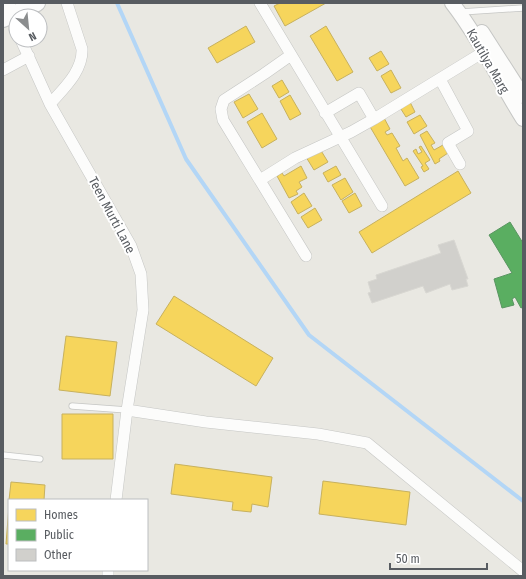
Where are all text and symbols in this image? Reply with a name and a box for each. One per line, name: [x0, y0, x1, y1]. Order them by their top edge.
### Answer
north arrow: [8, 8, 48, 48]
street label: Kautilya Marg: [464, 26, 513, 97]
text: N: [26, 29, 38, 44]
street label: Teen Murti Lane: [86, 174, 138, 256]
legend: [8, 499, 148, 571]
text: Homes: [44, 508, 78, 522]
text: Public: [44, 528, 74, 542]
scale bar: [390, 545, 487, 571]
text: Other: [44, 548, 73, 562]
text: 50 m: [396, 552, 420, 566]

